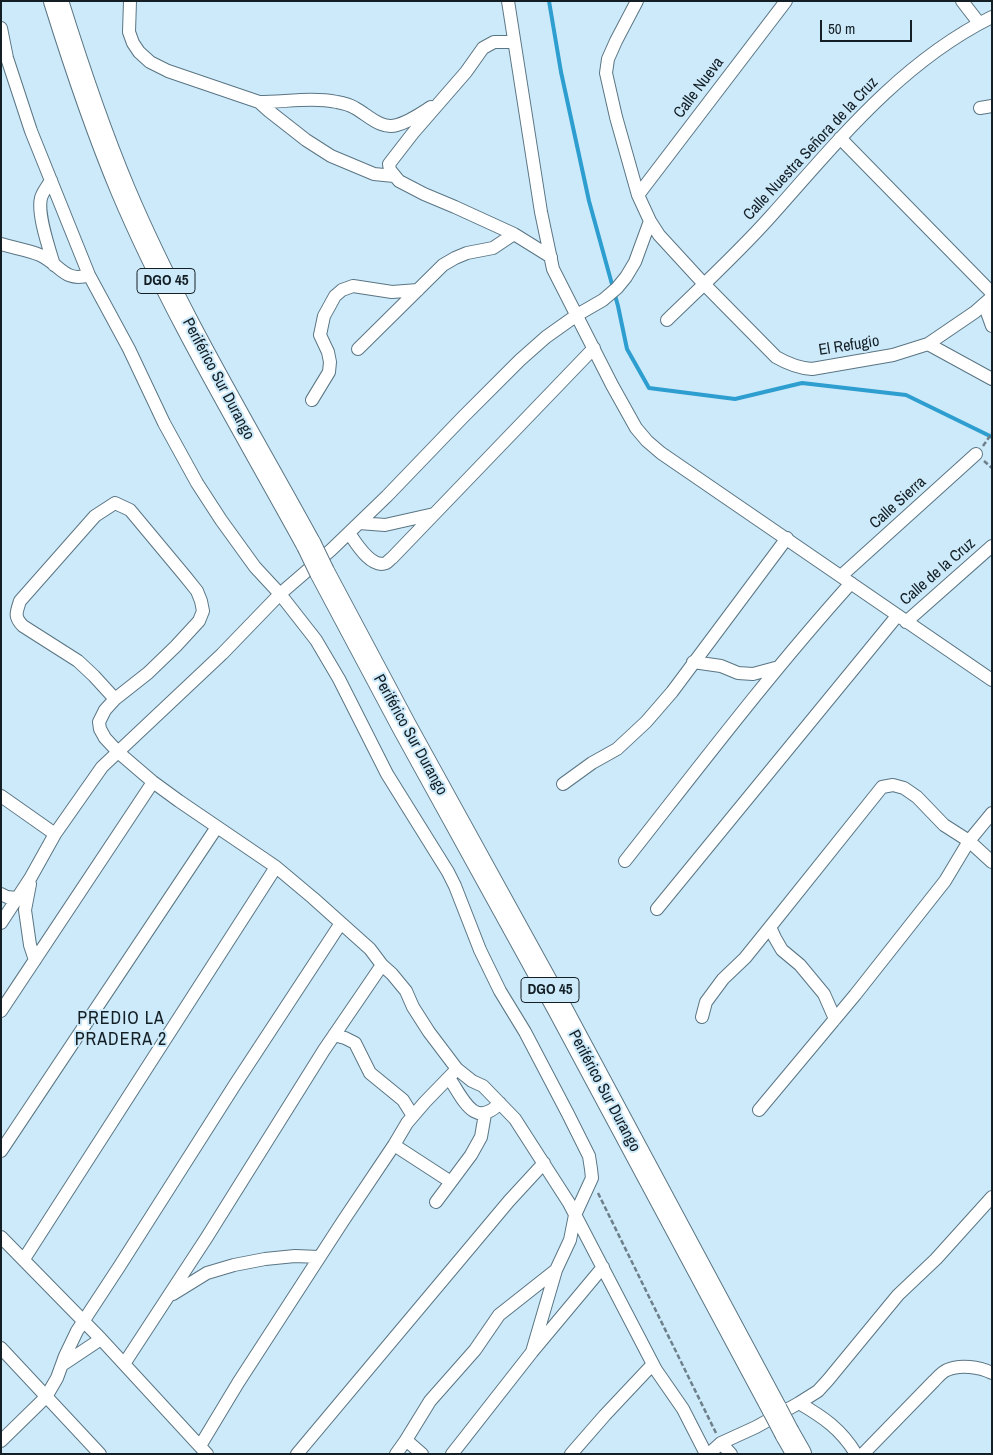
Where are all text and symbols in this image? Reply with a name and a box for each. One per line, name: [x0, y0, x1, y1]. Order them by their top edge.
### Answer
scale bar: [823, 10, 916, 42]
text: 50 m: [828, 18, 855, 39]
street label: Calle Nueva: [670, 54, 728, 122]
street label: Calle Nuestra Señora de la Cruz: [740, 73, 882, 225]
road number: DGO 45: [137, 268, 195, 294]
street label: Periférico Sur Durango: [178, 315, 258, 443]
street label: El Refugio: [817, 332, 881, 360]
street label: Calle Sierra: [866, 473, 930, 533]
street label: Calle de la Cruz: [896, 534, 980, 610]
street label: Periférico Sur Durango: [369, 671, 451, 799]
road number: DGO 45: [521, 978, 579, 1002]
district label: PREDIO LA PRADERA 2: [74, 1008, 168, 1050]
street label: Periférico Sur Durango: [564, 1027, 644, 1155]

